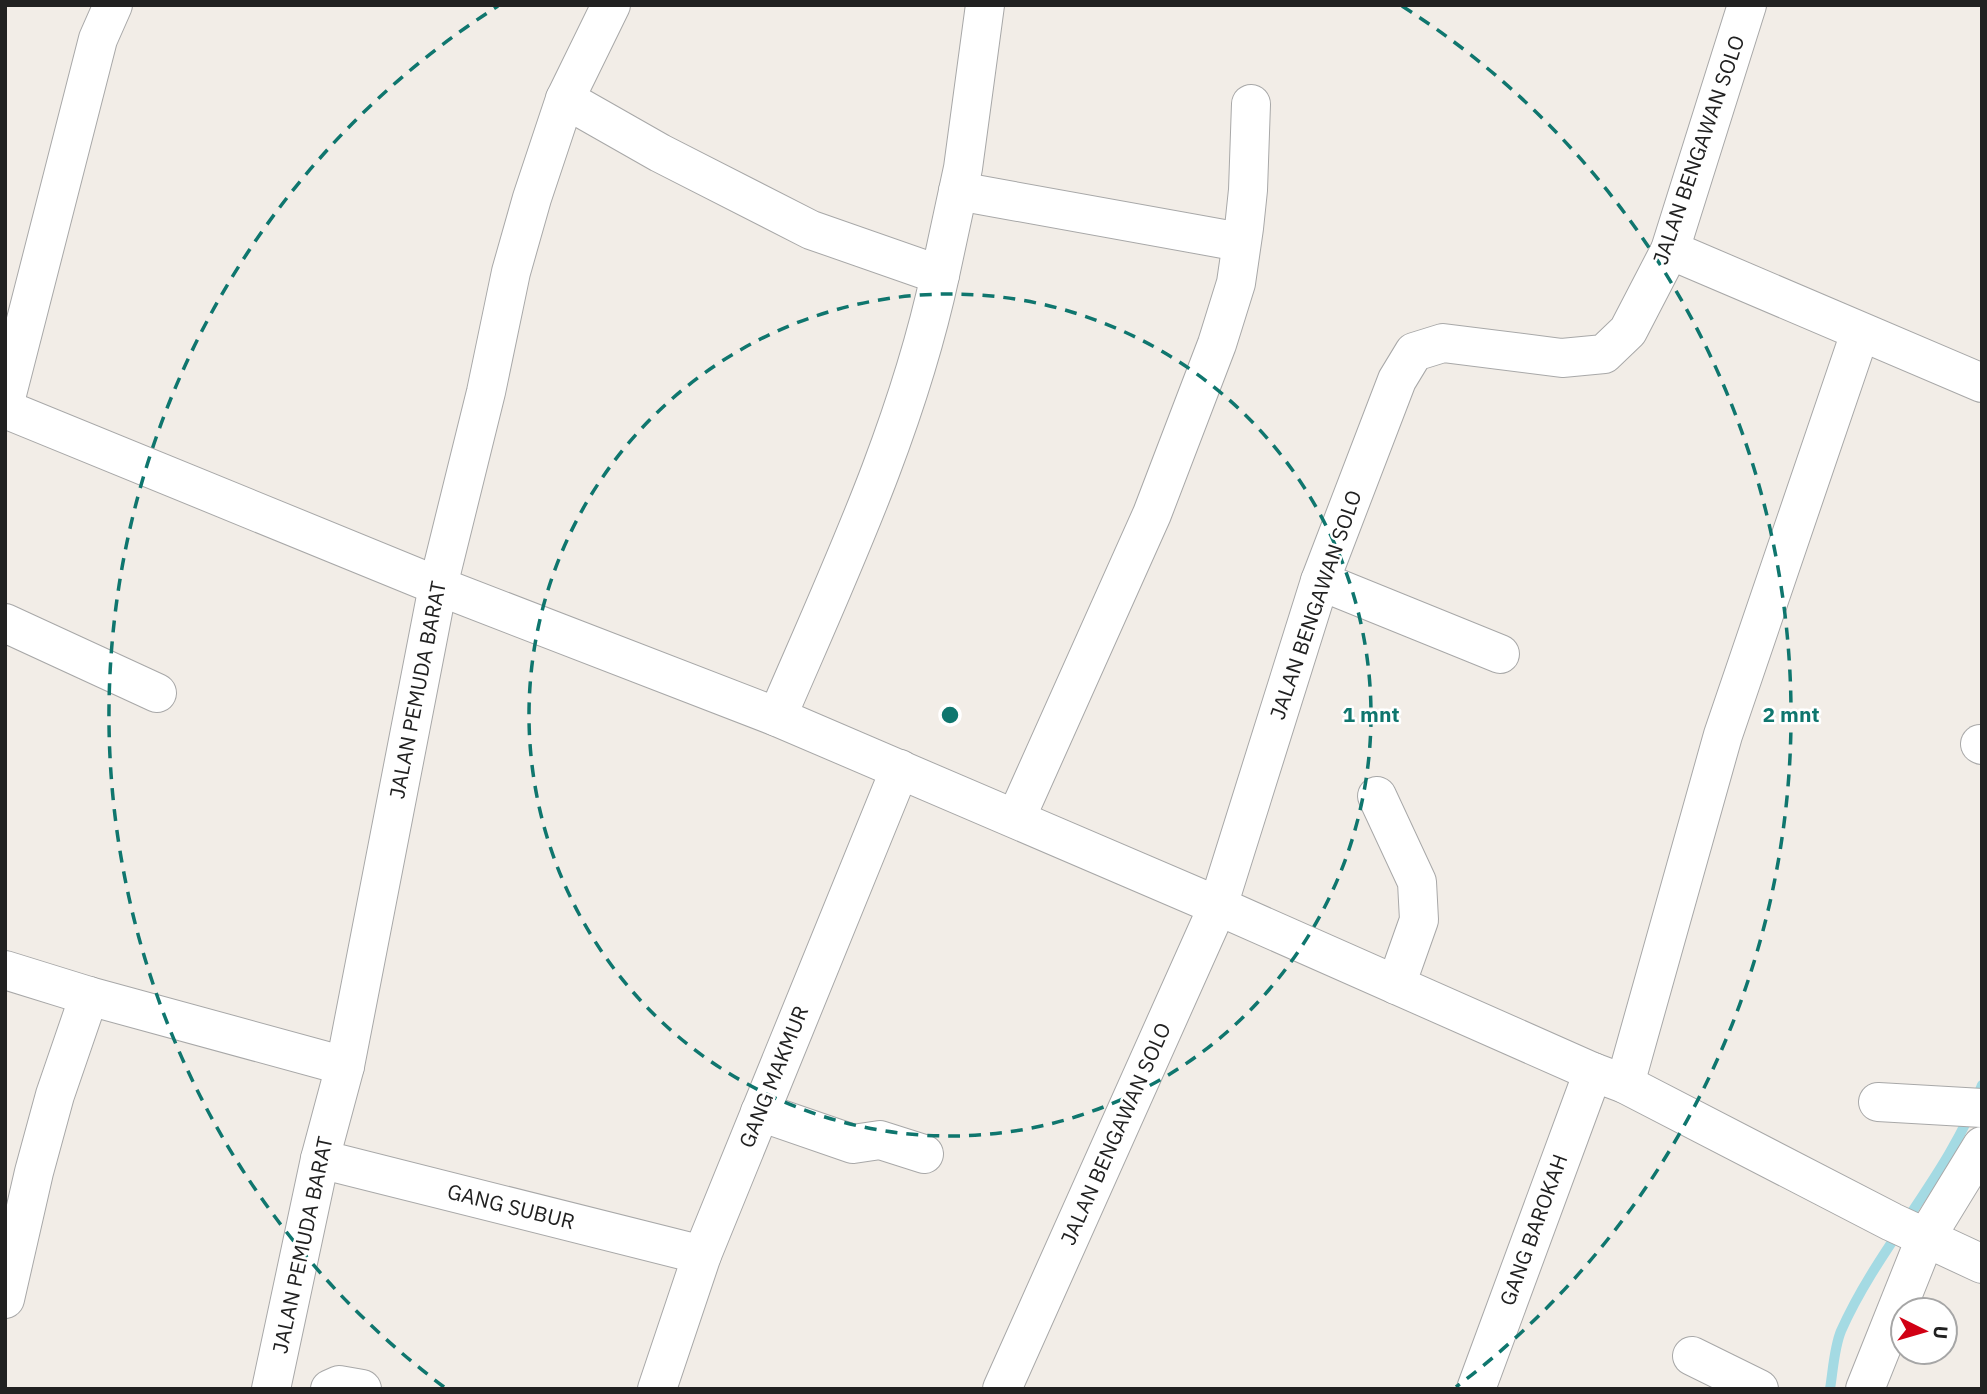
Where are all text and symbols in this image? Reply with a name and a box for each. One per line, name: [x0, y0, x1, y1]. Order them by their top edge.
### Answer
street label: JALAN BENGAWAN SOLO: [1646, 31, 1750, 268]
street label: JALAN BENGAWAN SOLO: [1263, 486, 1367, 723]
street label: JALAN PEMUDA BARAT: [382, 579, 452, 801]
text: 1 mnt: [1343, 700, 1399, 728]
text: 2 mnt: [1763, 700, 1819, 728]
centre of rings: [938, 703, 962, 727]
street label: GANG MAKMUR: [732, 1001, 814, 1152]
street label: JALAN BENGAWAN SOLO: [1053, 1018, 1177, 1249]
street label: JALAN PEMUDA BARAT: [265, 1134, 339, 1356]
street label: GANG BAROKAH: [1493, 1150, 1573, 1309]
street label: GANG SUBUR: [445, 1177, 578, 1235]
north arrow: [1889, 1296, 1959, 1366]
text: U: [1928, 1325, 1953, 1340]

